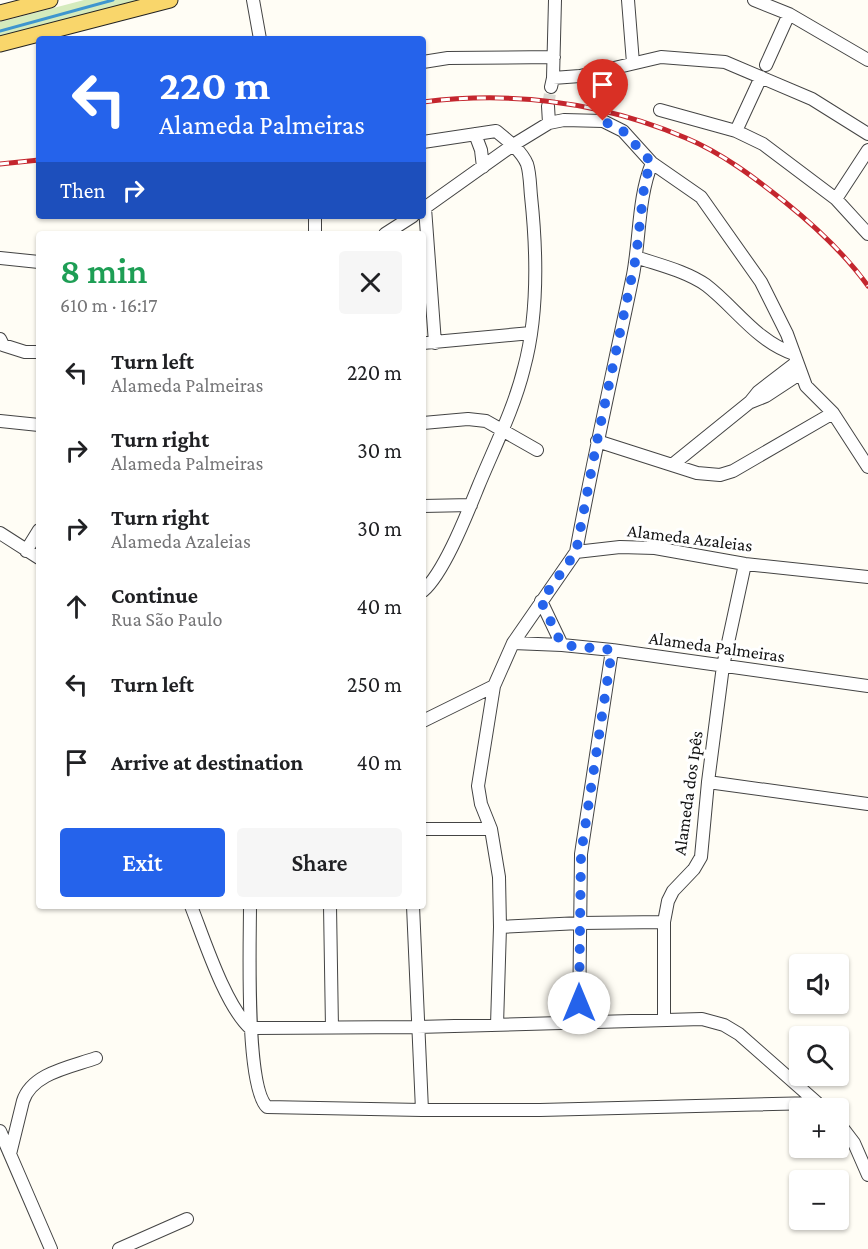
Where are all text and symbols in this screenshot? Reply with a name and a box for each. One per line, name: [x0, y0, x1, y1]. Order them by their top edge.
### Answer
pin: [577, 59, 628, 121]
icon: left: [60, 60, 138, 138]
text: 220 m: [159, 61, 270, 108]
icon: arrive: [586, 68, 619, 101]
text: Alameda Palmeiras: [159, 110, 365, 140]
icon: right: [117, 174, 150, 207]
text: Then: [60, 178, 105, 203]
text: 8 min: [60, 251, 147, 291]
button: close: [339, 251, 402, 314]
text: 610 m · 16:17: [60, 294, 157, 316]
text: Turn left: [111, 349, 194, 374]
icon: left: [60, 356, 93, 389]
text: 220 m: [347, 360, 402, 385]
text: Alameda Palmeiras: [111, 374, 263, 396]
text: Turn right: [111, 427, 209, 452]
icon: right: [60, 434, 93, 467]
text: 30 m: [357, 438, 402, 463]
text: Alameda Palmeiras: [111, 452, 263, 474]
text: Turn right: [111, 505, 209, 530]
icon: right: [60, 512, 93, 545]
text: 30 m: [357, 516, 402, 541]
street label: Alameda Azaleias: [626, 520, 754, 556]
text: Alameda Azaleias: [111, 530, 251, 552]
text: Continue: [111, 583, 198, 608]
icon: ahead: [60, 590, 93, 623]
text: 40 m: [357, 594, 402, 619]
text: Rua São Paulo: [111, 608, 223, 630]
street label: Alameda Palmeiras: [648, 628, 786, 666]
icon: left: [60, 668, 93, 701]
text: Turn left: [111, 672, 194, 697]
text: 250 m: [347, 672, 402, 697]
street label: Alameda dos Ipês: [669, 729, 707, 857]
icon: arrive: [60, 746, 93, 779]
text: Arrive at destination: [111, 750, 303, 775]
text: 40 m: [357, 750, 402, 775]
button: Exit: [60, 828, 225, 897]
button: Share: [237, 828, 402, 897]
map controls: [789, 954, 849, 1230]
button: sound: [789, 954, 849, 1014]
position arrow: [547, 971, 611, 1035]
button: search: [789, 1026, 849, 1086]
button: +: [789, 1098, 849, 1158]
button: −: [789, 1170, 849, 1230]

